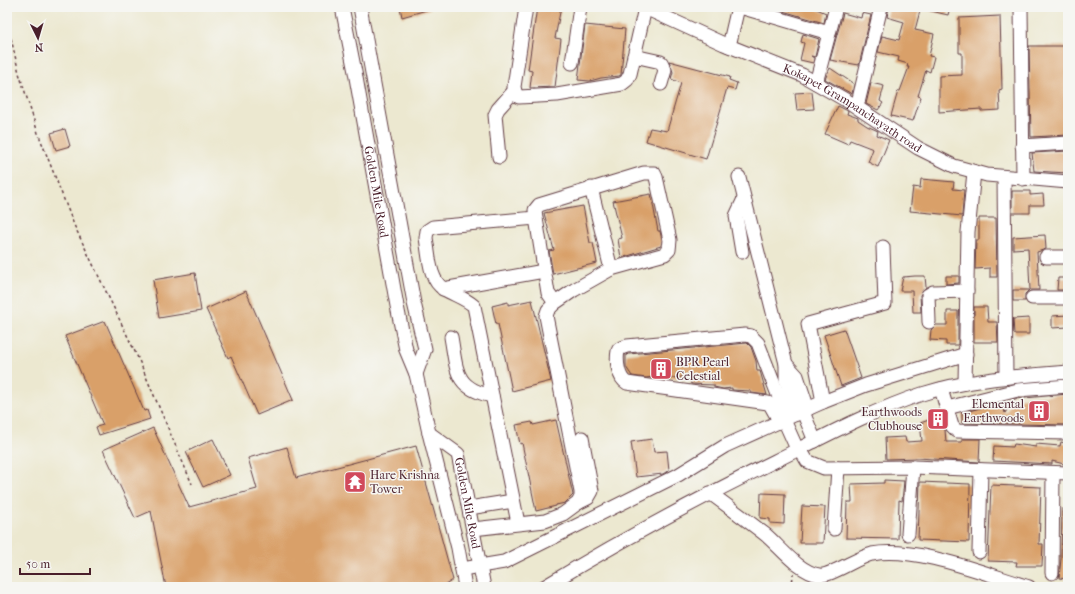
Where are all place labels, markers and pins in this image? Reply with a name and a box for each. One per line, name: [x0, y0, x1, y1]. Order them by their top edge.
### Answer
place label: BPR Pearl Celestial: [676, 355, 730, 383]
building icon: BPR Pearl Celestial: [648, 356, 674, 382]
place label: Elemental Earthwoods: [963, 397, 1025, 425]
building icon: Elemental Earthwoods: [1026, 398, 1052, 424]
place label: Earthwoods Clubhouse: [861, 405, 923, 433]
building icon: Earthwoods Clubhouse: [925, 406, 951, 432]
place label: Hare Krishna Tower: [370, 468, 440, 496]
temple icon: Hare Krishna Tower: [342, 469, 368, 495]

